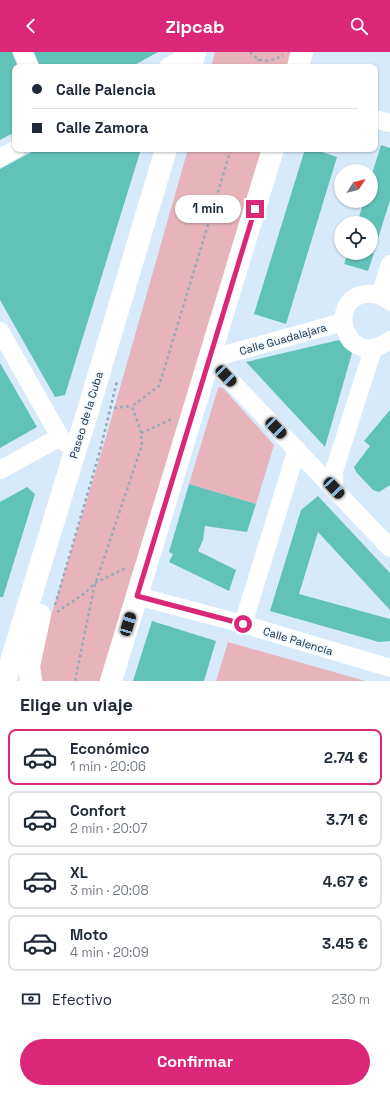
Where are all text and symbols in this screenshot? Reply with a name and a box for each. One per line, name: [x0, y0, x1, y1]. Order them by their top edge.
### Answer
icon: back: [20, 15, 42, 37]
text: Zipcab: [165, 15, 225, 38]
icon: search: [348, 15, 370, 37]
text: Calle Palencia: [56, 80, 156, 99]
text: Calle Zamora: [56, 118, 149, 137]
north arrow: [334, 164, 378, 208]
map controls: [334, 164, 378, 260]
callout: 1 min: [175, 195, 241, 223]
text: 1 min: [192, 200, 224, 217]
route end: [246, 200, 264, 218]
button: locate: [334, 216, 378, 260]
street label: Calle Guadalajara: [238, 320, 329, 358]
car: [213, 363, 239, 389]
street label: Paseo de la Cuba: [66, 369, 106, 460]
car: [263, 415, 289, 441]
car: [321, 475, 347, 501]
car: [119, 611, 137, 637]
route start: [234, 615, 252, 633]
street label: Calle Palencia: [261, 624, 335, 658]
text: Elige un viaje: [20, 693, 133, 716]
icon: car: [22, 739, 58, 775]
text: Económico: [70, 739, 149, 758]
text: 2.74 €: [324, 748, 368, 767]
text: 1 min · 20:06: [70, 758, 146, 775]
icon: car: [22, 801, 58, 837]
text: Confort: [70, 801, 126, 820]
text: 3.71 €: [326, 810, 368, 829]
text: 2 min · 20:07: [70, 820, 148, 837]
icon: car: [22, 863, 58, 899]
text: XL: [70, 863, 88, 882]
text: 4.67 €: [323, 872, 368, 891]
text: 3 min · 20:08: [70, 882, 149, 899]
icon: car: [22, 925, 58, 961]
text: Moto: [70, 925, 108, 944]
text: 3.45 €: [322, 934, 368, 953]
text: 4 min · 20:09: [70, 944, 149, 961]
icon: cash: [20, 988, 42, 1010]
text: Efectivo: [52, 990, 112, 1009]
text: 230 m: [332, 991, 370, 1008]
button: Confirmar: [20, 1039, 370, 1085]

